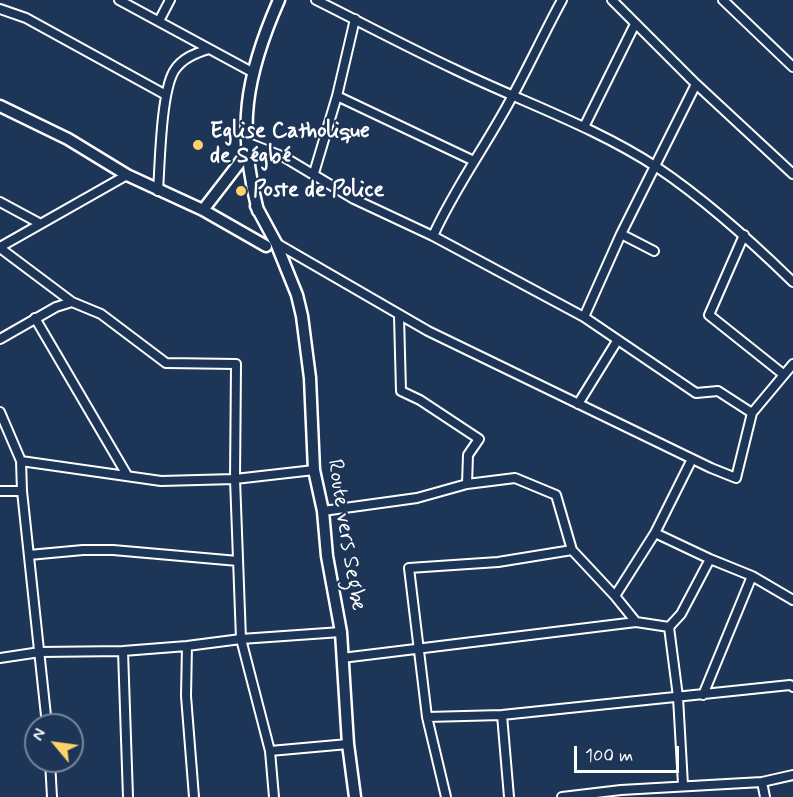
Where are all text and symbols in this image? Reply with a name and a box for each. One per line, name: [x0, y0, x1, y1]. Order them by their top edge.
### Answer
place label: Eglise Catholique de Ségbé: [210, 119, 370, 170]
marker: Eglise Catholique de Ségbé: [191, 138, 205, 152]
place label: Poste de Police: [253, 178, 384, 204]
marker: Poste de Police: [234, 184, 248, 198]
street label: Route vers Segbe: [320, 458, 370, 612]
north arrow: [24, 713, 84, 773]
text: N: [28, 725, 51, 745]
scale bar: [577, 734, 682, 772]
text: 100 m: [585, 744, 633, 768]

